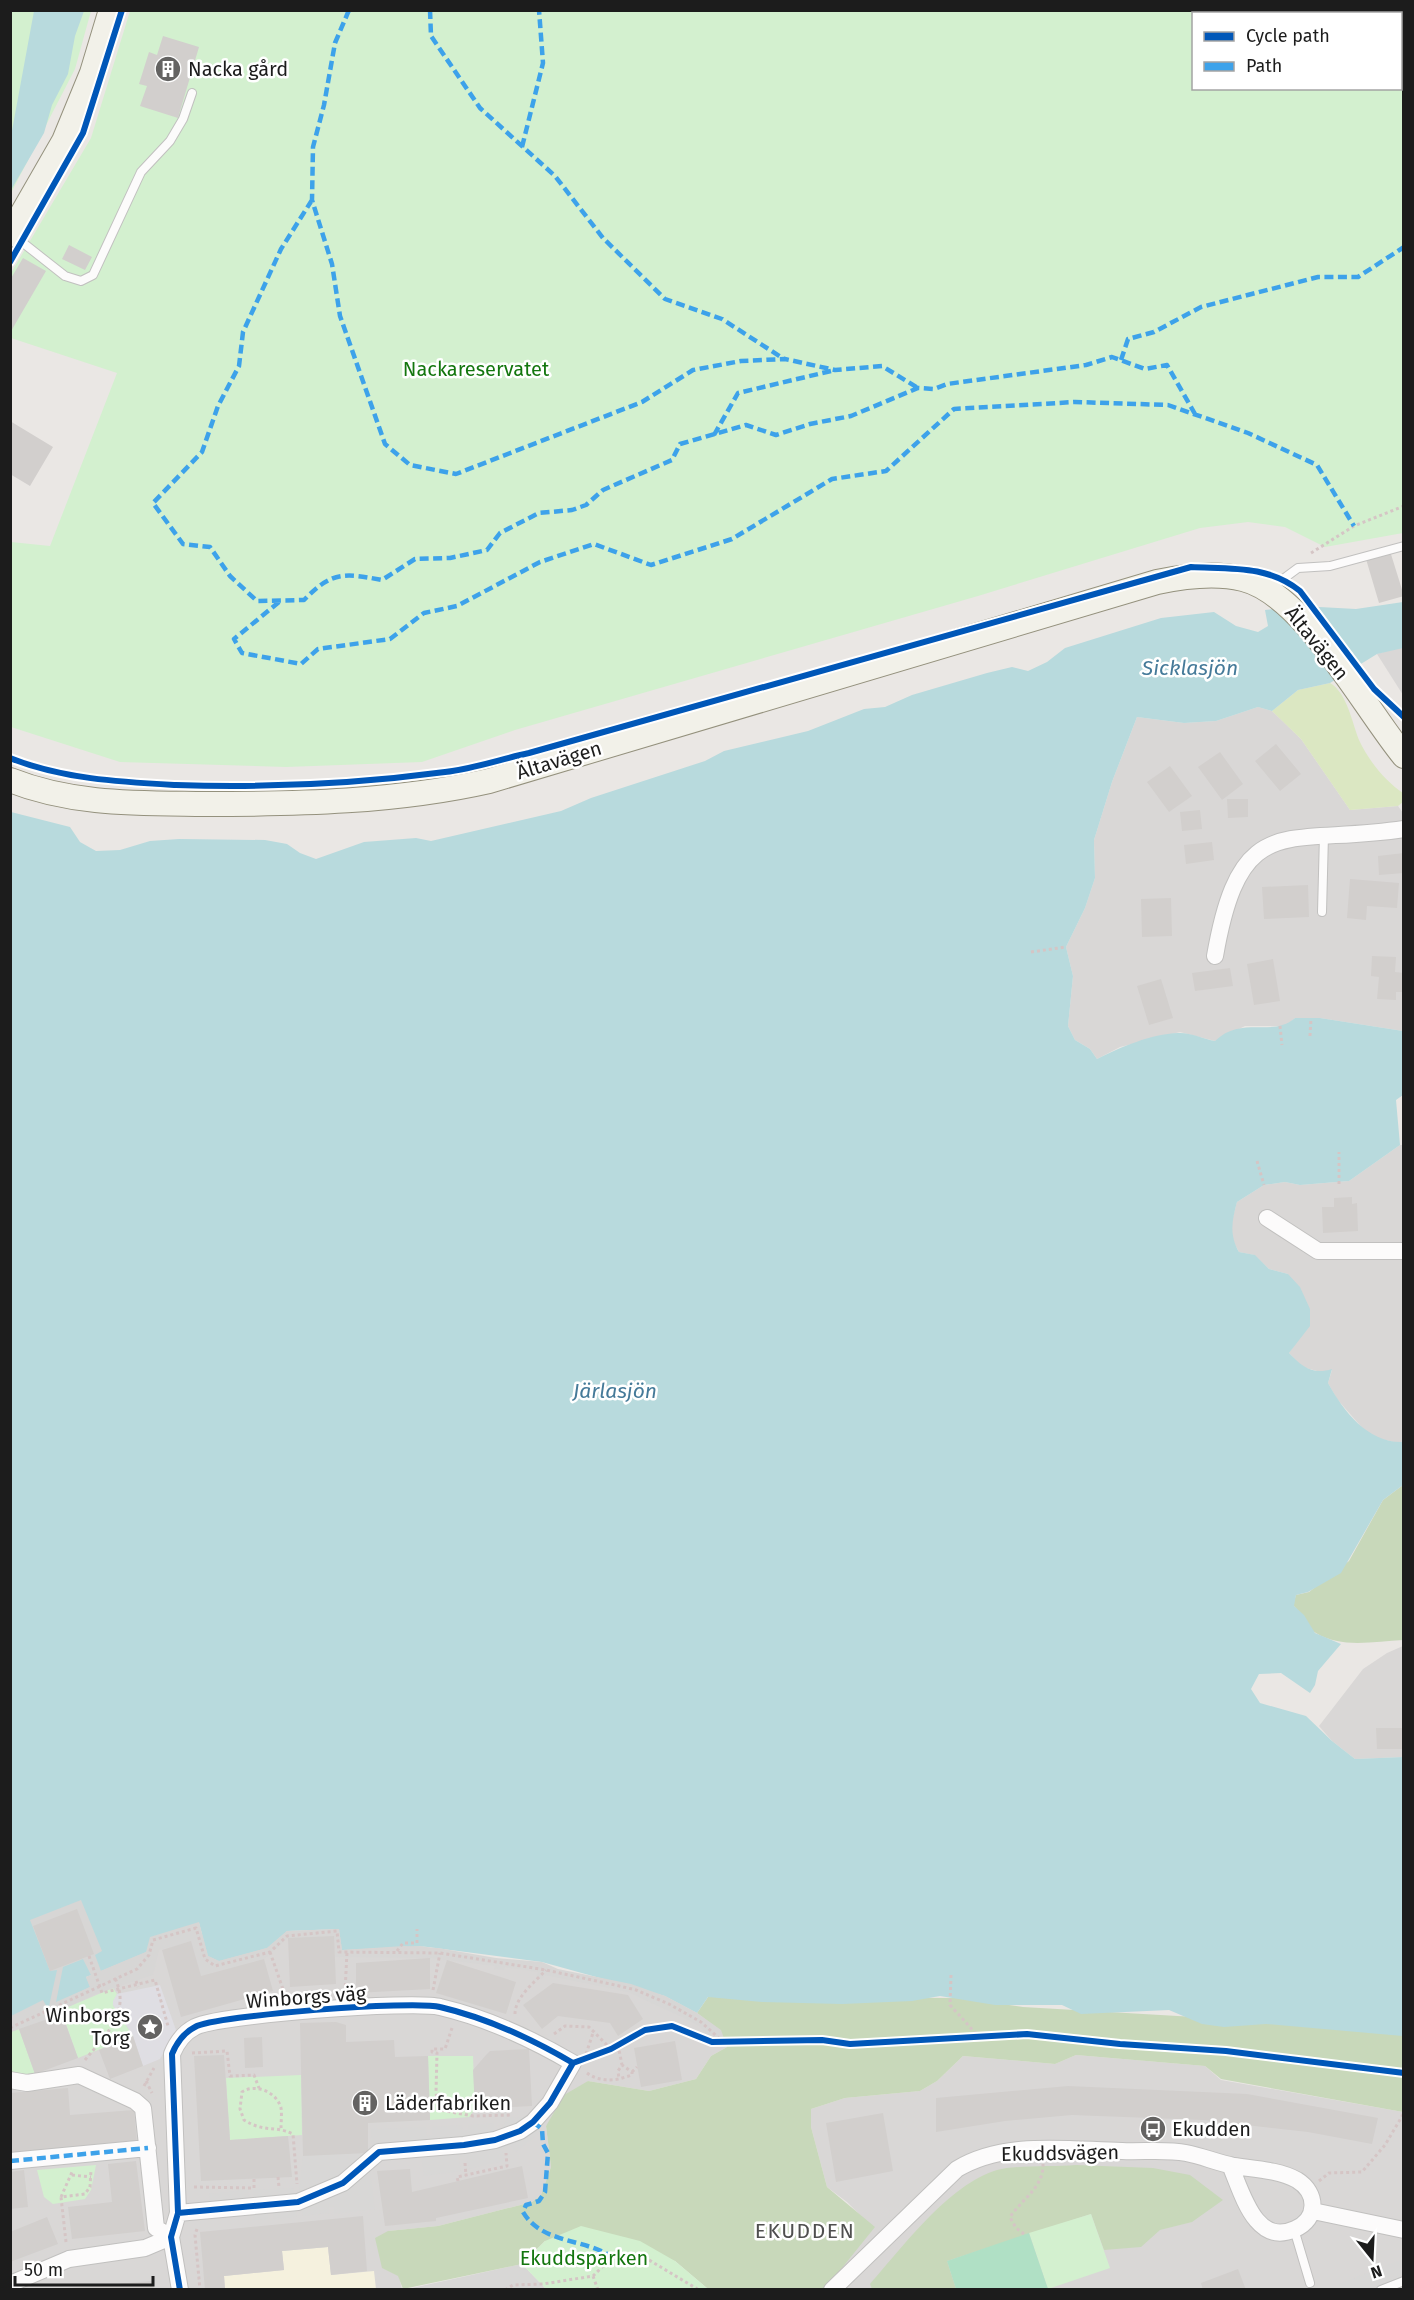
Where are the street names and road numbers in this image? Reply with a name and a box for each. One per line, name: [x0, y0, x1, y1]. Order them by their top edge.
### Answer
street label: Ältavägen: [1280, 601, 1354, 685]
street label: Ältavägen: [513, 736, 605, 784]
street label: Winborgs väg: [245, 1981, 367, 2013]
street label: Ekuddsvägen: [1001, 2140, 1119, 2166]

